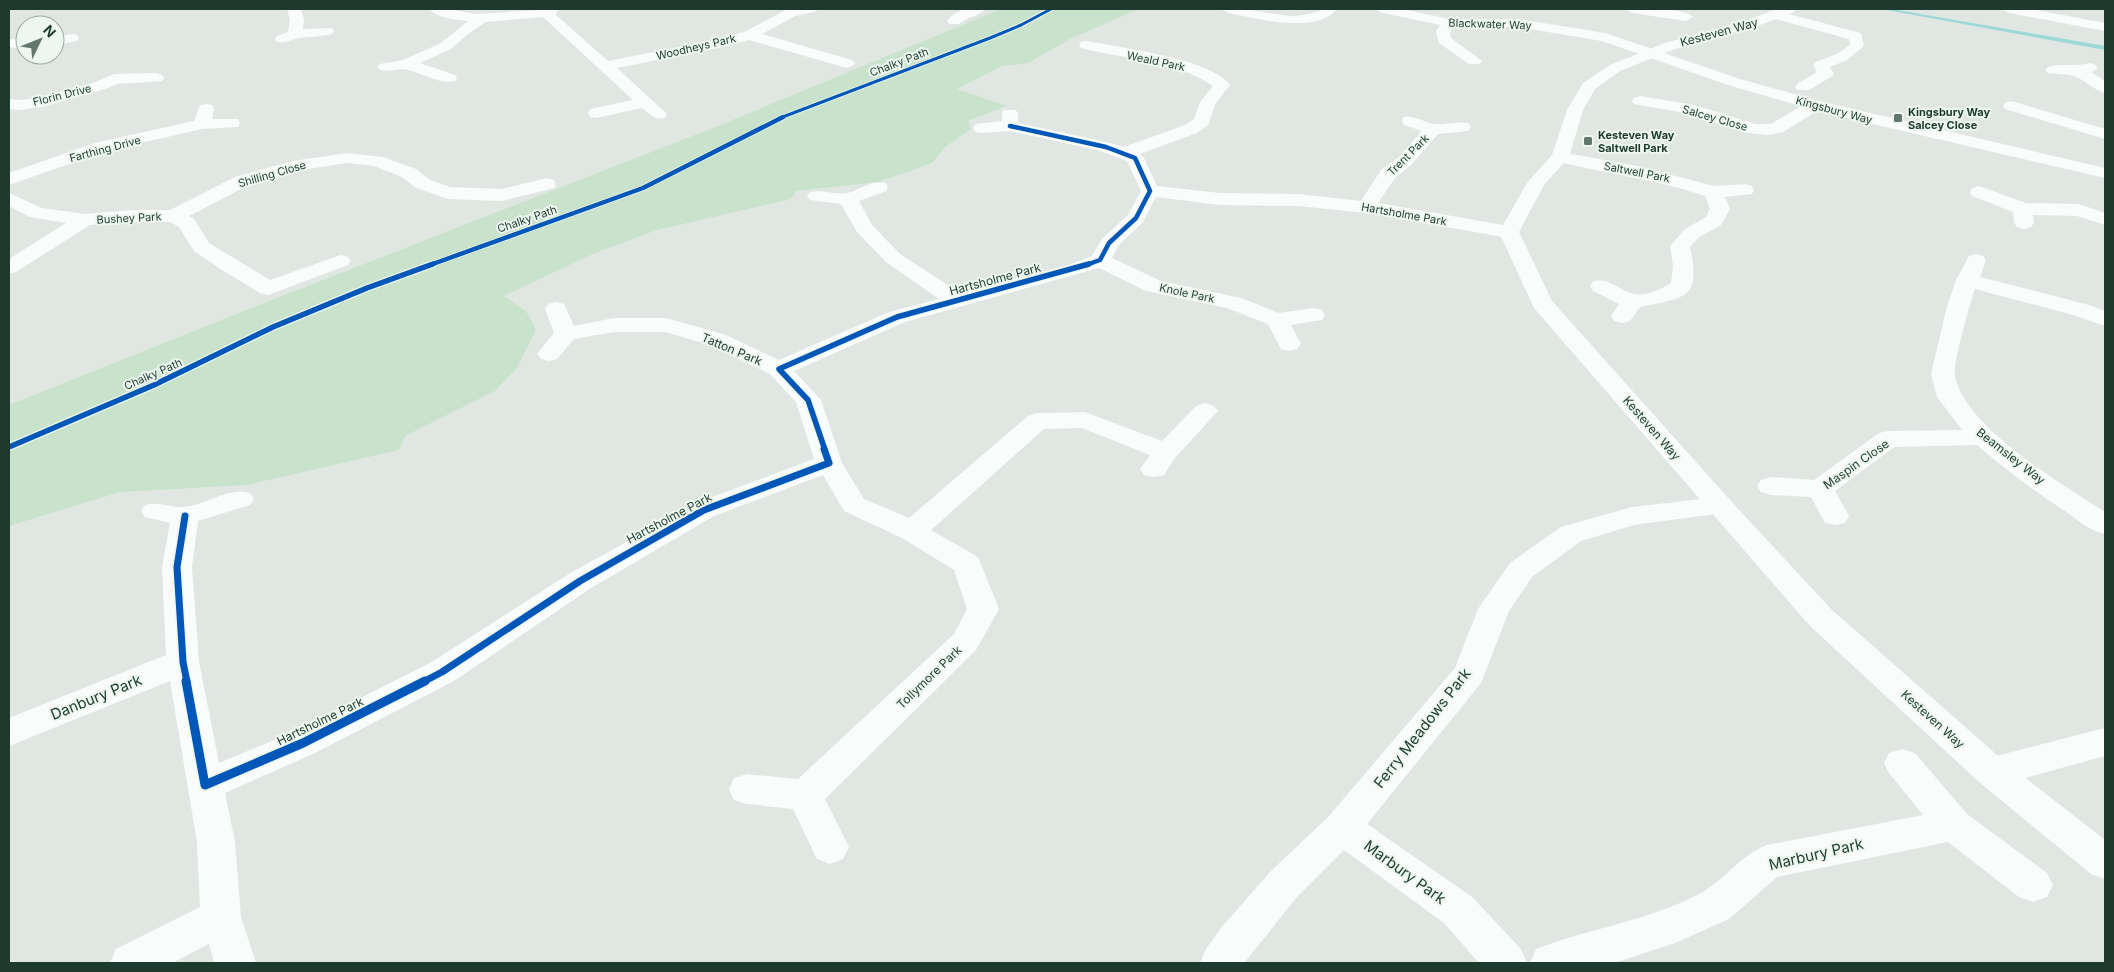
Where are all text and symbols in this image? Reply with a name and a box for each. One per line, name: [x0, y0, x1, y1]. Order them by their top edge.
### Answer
street label: Kesteven Way: [1678, 14, 1760, 50]
north arrow: [15, 15, 65, 65]
street label: Blackwater Way: [1448, 16, 1532, 32]
text: N: [40, 21, 60, 40]
street label: Woodheys Park: [655, 31, 737, 63]
street label: Chalky Path: [868, 44, 930, 80]
street label: Weald Park: [1126, 48, 1186, 74]
street label: Florin Drive: [31, 81, 93, 109]
street label: Kingsbury Way: [1794, 93, 1874, 127]
street label: Salcey Close: [1681, 102, 1749, 134]
place label: Kingsbury Way Salcey Close: [1908, 105, 1991, 132]
marker: Kingsbury Way Salcey Close: [1892, 112, 1904, 124]
place label: Kesteven Way Saltwell Park: [1598, 128, 1675, 155]
street label: Trent Park: [1384, 131, 1432, 179]
street label: Farthing Drive: [68, 133, 142, 165]
marker: Kesteven Way Saltwell Park: [1582, 135, 1594, 147]
street label: Shilling Close: [236, 158, 308, 190]
street label: Saltwell Park: [1603, 159, 1671, 185]
street label: Hartsholme Park: [1360, 200, 1448, 228]
street label: Chalky Path: [495, 202, 559, 236]
street label: Bushey Park: [96, 209, 162, 227]
street label: Hartsholme Park: [948, 259, 1043, 298]
street label: Knole Park: [1158, 280, 1216, 306]
street label: Tatton Park: [699, 330, 765, 369]
street label: Chalky Path: [122, 355, 184, 393]
street label: Kesteven Way: [1620, 393, 1684, 463]
street label: Beamsley Way: [1974, 425, 2048, 488]
street label: Maspin Close: [1820, 436, 1892, 492]
street label: Hartsholme Park: [624, 489, 715, 547]
street label: Tollymore Park: [893, 642, 965, 712]
street label: Ferry Meadows Park: [1369, 664, 1475, 792]
street label: Danbury Park: [48, 670, 145, 724]
street label: Kesteven Way: [1898, 687, 1968, 752]
street label: Hartsholme Park: [274, 693, 366, 748]
street label: Marbury Park: [1767, 834, 1866, 874]
street label: Marbury Park: [1360, 836, 1450, 909]

